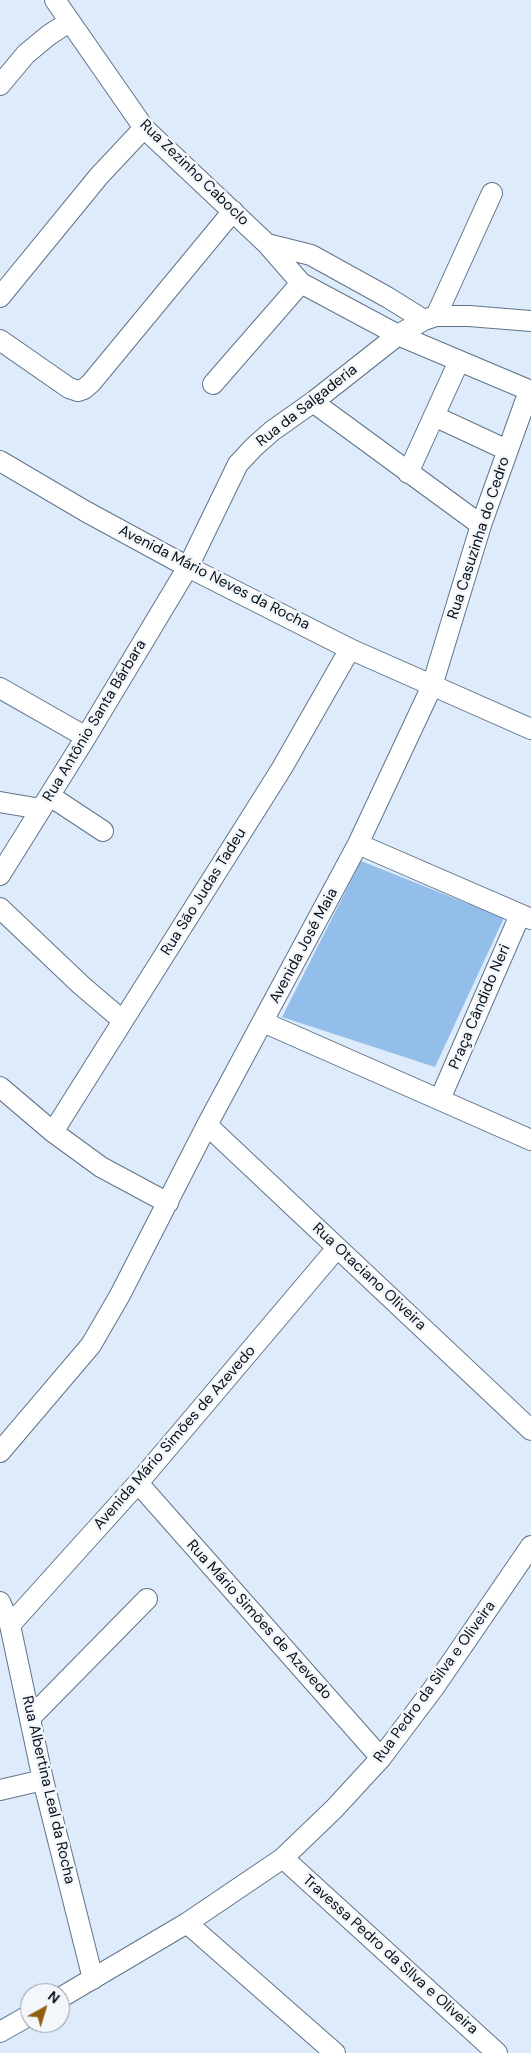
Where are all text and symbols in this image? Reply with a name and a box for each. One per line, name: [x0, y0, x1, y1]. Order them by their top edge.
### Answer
street label: Rua Zezinho Caboclo: [136, 116, 252, 230]
street label: Rua da Salgaderia: [253, 361, 361, 451]
street label: Rua Casuzinha do Cedro: [444, 455, 514, 621]
street label: Avenida Mário Neves da Rocha: [115, 522, 313, 634]
street label: Rua Antônio Santa Bárbara: [40, 637, 150, 805]
street label: Rua São Judas Tadeu: [158, 825, 250, 959]
street label: Avenida José Maia: [266, 885, 342, 1007]
street label: Praça Cândido Neri: [446, 942, 514, 1072]
street label: Rua Otaciano Oliveira: [308, 1220, 430, 1334]
street label: Avenida Mário Simões de Azevedo: [90, 1342, 260, 1534]
street label: Rua Mário Simões de Azevedo: [183, 1537, 335, 1703]
street label: Rua Pedro da Silva e Oliveira: [370, 1598, 500, 1766]
street label: Rua Albertina Leal da Rocha: [18, 1694, 78, 1886]
street label: Travessa Pedro da SIlva e Oliveira: [299, 1871, 481, 2039]
north arrow: [20, 1983, 70, 2033]
text: N: [44, 1987, 63, 2007]

